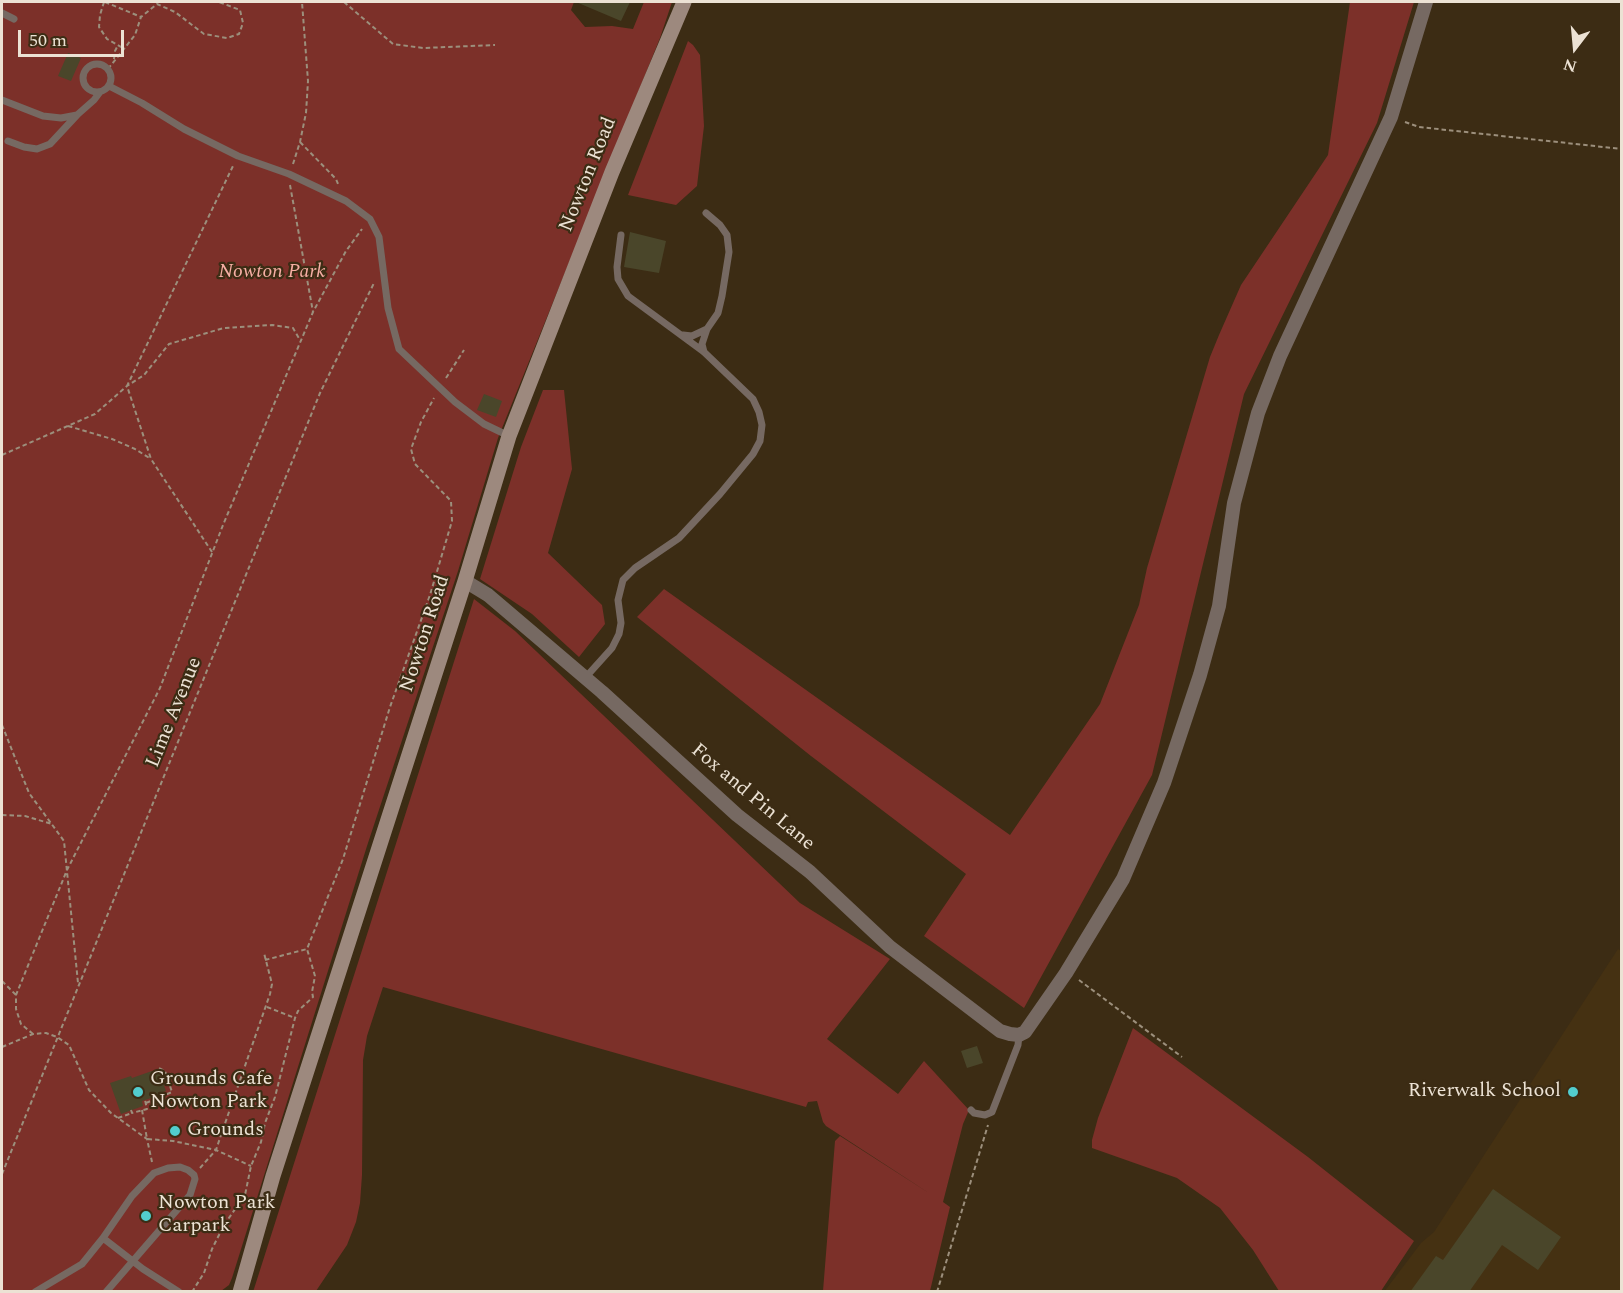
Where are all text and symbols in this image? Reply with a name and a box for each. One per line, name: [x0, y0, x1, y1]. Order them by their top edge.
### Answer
scale bar: [21, 18, 128, 56]
north arrow: [1545, 18, 1605, 78]
text: 50 m: [29, 27, 67, 54]
text: N: [1560, 52, 1580, 79]
street label: Nowton Road: [555, 114, 623, 236]
park label: Nowton Park: [218, 261, 326, 285]
street label: Nowton Road: [396, 573, 456, 695]
street label: Lime Avenue: [142, 654, 208, 772]
street label: Fox and Pin Lane: [685, 739, 819, 857]
place label: Grounds Cafe Nowton Park: [150, 1068, 272, 1115]
place label: Riverwalk School: [1408, 1080, 1561, 1104]
marker: Grounds Cafe Nowton Park: [131, 1085, 145, 1099]
marker: Riverwalk School: [1566, 1085, 1580, 1099]
place label: Grounds: [187, 1119, 264, 1143]
marker: Grounds: [168, 1124, 182, 1138]
place label: Nowton Park Carpark: [158, 1192, 276, 1239]
marker: Nowton Park Carpark: [139, 1209, 153, 1223]

